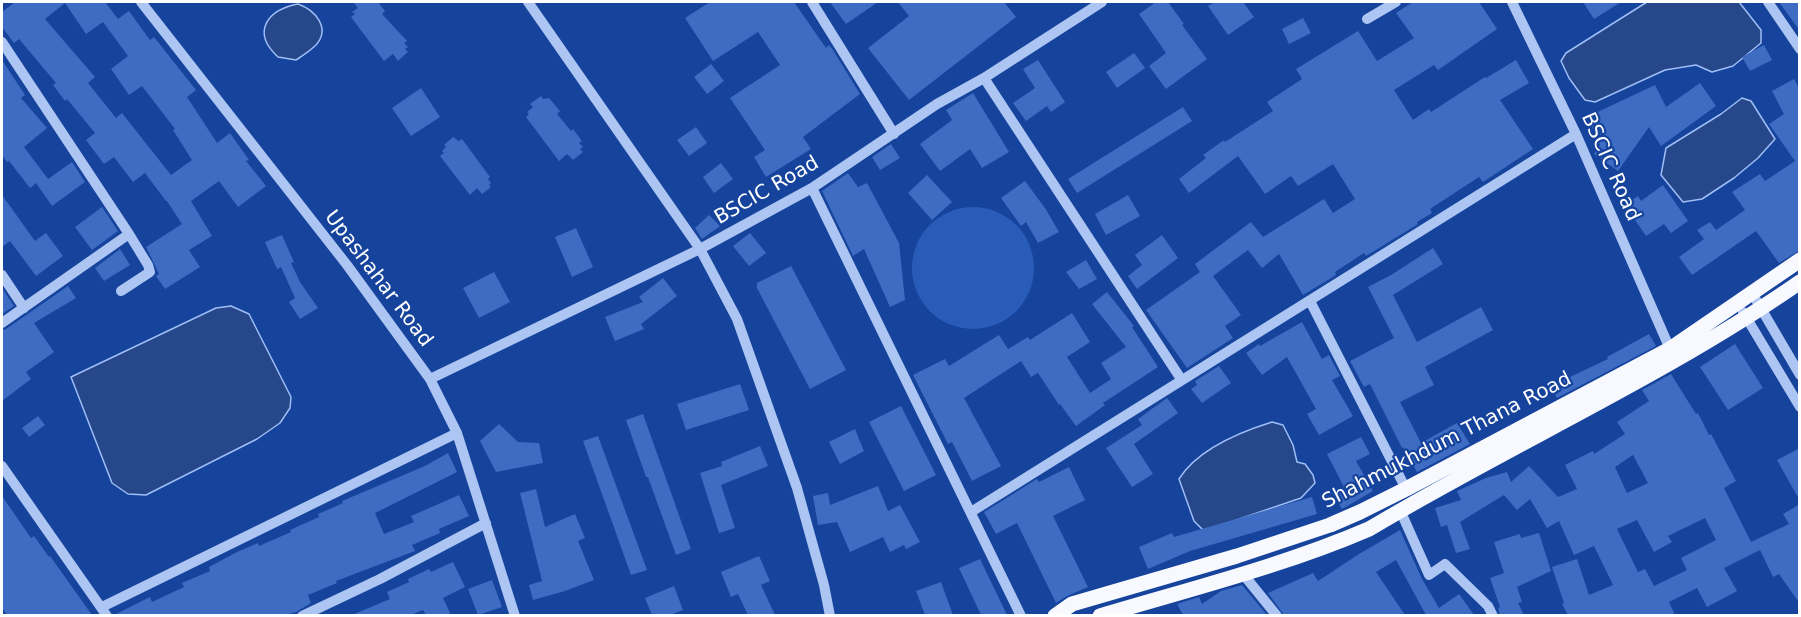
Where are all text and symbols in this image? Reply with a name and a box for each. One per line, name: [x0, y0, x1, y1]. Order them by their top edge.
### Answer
street label: BSCIC Road: [1575, 109, 1645, 225]
street label: BSCIC Road: [711, 151, 823, 231]
street label: Upashahar Road: [319, 206, 437, 352]
street label: Shahmukhdum Thana Road: [1318, 368, 1576, 514]

